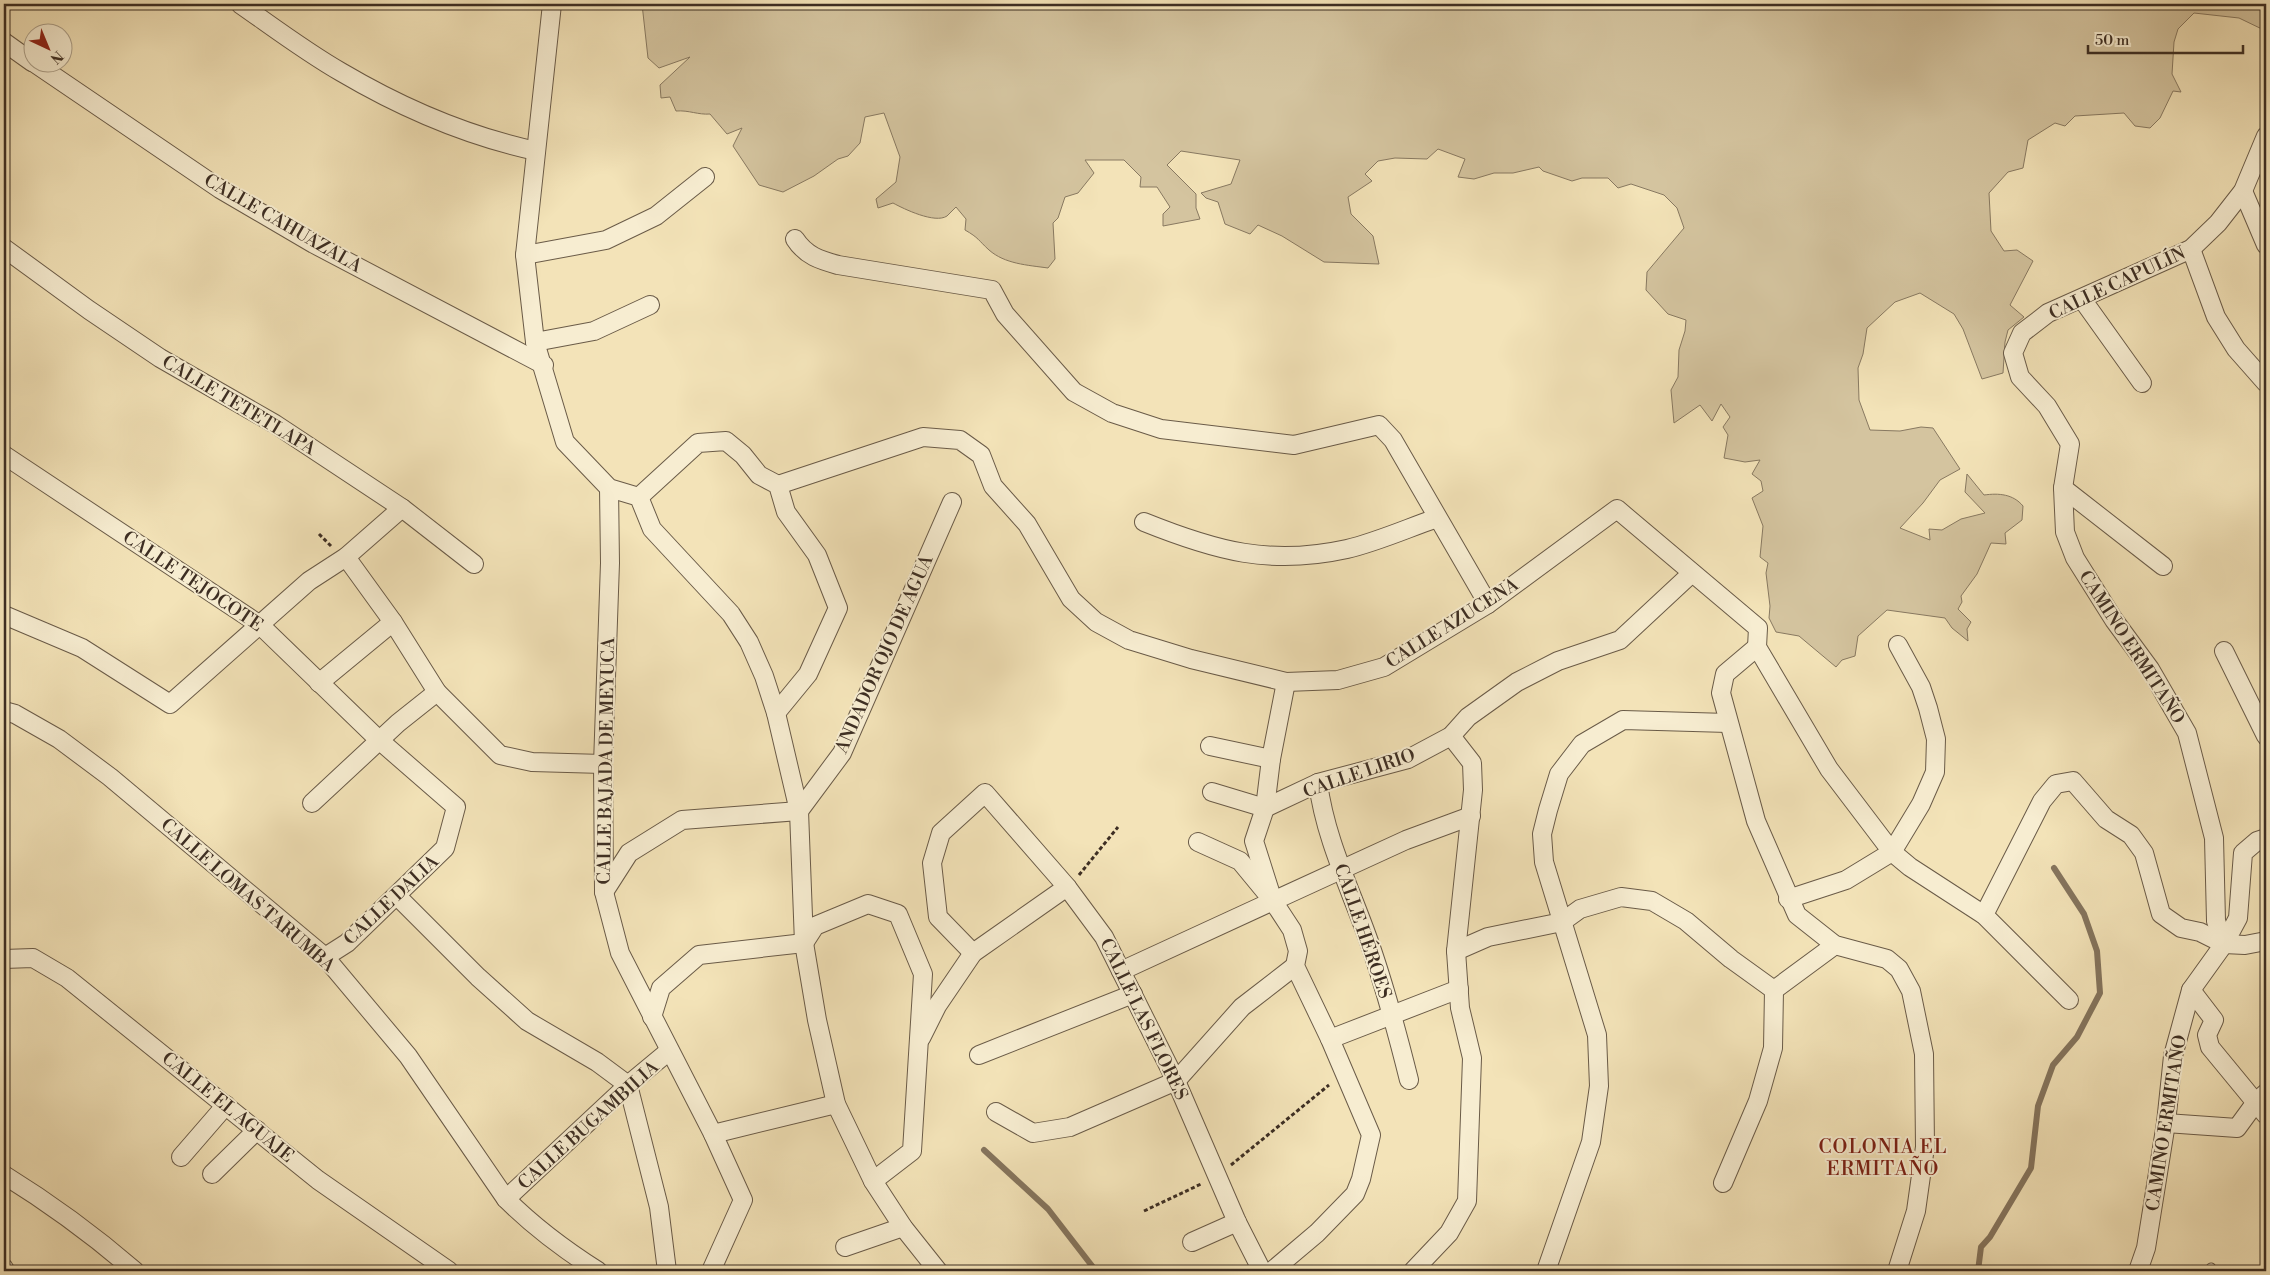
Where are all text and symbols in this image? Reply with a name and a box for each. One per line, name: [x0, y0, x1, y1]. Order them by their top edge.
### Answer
north arrow: [22, 22, 72, 72]
scale bar: [2088, 22, 2242, 54]
text: 50 m: [2095, 31, 2129, 50]
text: N: [46, 46, 67, 67]
street label: CALLE CAHUAZALA: [200, 169, 366, 278]
street label: CALLE CAPULÍN: [2045, 241, 2190, 325]
street label: CALLE TETETLAPA: [158, 350, 320, 461]
street label: CALLE TEJOCOTE: [118, 526, 267, 637]
street label: ANDADOR OJO DE AGUA: [830, 551, 939, 758]
street label: CAMINO ERMITAÑO: [2073, 566, 2191, 728]
street label: CALLE AZUCENA: [1382, 573, 1523, 674]
street label: CALLE BAJADA DE MEYUCA: [593, 637, 620, 885]
street label: CALLE LIRIO: [1300, 744, 1418, 803]
street label: CALLE LOMAS TARUMBA: [156, 813, 340, 978]
street label: CALLE DALIA: [339, 850, 444, 950]
street label: CALLE HÉROES: [1329, 861, 1396, 1002]
street label: CALLE LAS FLORES: [1094, 935, 1193, 1104]
street label: CAMINO ERMITAÑO: [2140, 1033, 2192, 1213]
street label: CALLE EL AGUAJE: [157, 1047, 298, 1168]
street label: CALLE BUGAMBILIA: [513, 1056, 664, 1195]
district label: COLONIA EL ERMITAÑO: [1819, 1135, 1947, 1181]

